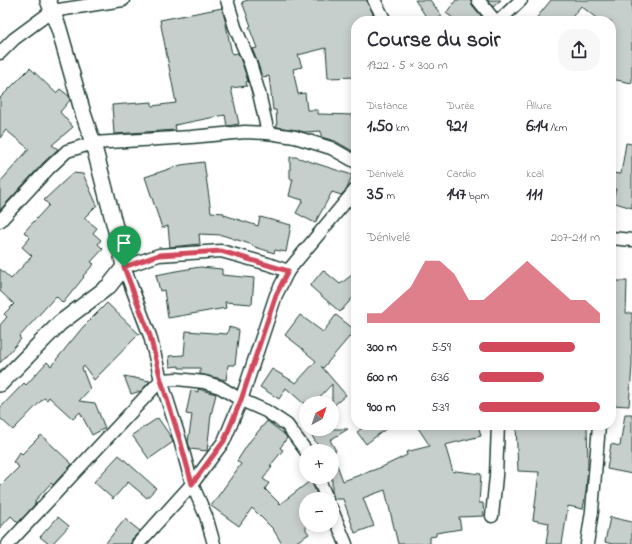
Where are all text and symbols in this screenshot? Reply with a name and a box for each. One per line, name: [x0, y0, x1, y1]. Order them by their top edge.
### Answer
text: Course du soir: [367, 25, 500, 57]
button: share: [558, 29, 600, 71]
text: 19:22 · 5 × 300 m: [367, 56, 448, 75]
text: Distance: [367, 98, 408, 114]
text: Durée: [447, 98, 474, 114]
text: Allure: [526, 98, 551, 114]
text: 1.50: [367, 114, 393, 139]
text: 9:21: [447, 114, 467, 139]
text: 6:14: [526, 114, 548, 139]
text: km: [393, 120, 409, 136]
text: /km: [548, 120, 567, 136]
text: Dénivelé: [367, 166, 404, 182]
text: Cardio: [447, 166, 476, 182]
text: kcal: [526, 166, 544, 182]
text: 35: [367, 182, 384, 207]
text: 147: [447, 182, 466, 207]
text: 111: [526, 182, 543, 207]
text: m: [384, 188, 395, 204]
text: bpm: [466, 188, 489, 204]
pin: [107, 226, 141, 267]
text: Dénivelé: [367, 228, 410, 247]
text: 207–211 m: [551, 228, 600, 247]
icon: arrive: [113, 232, 135, 254]
text: 300 m: [367, 338, 397, 357]
text: 5:59: [431, 338, 451, 357]
text: 600 m: [367, 368, 397, 387]
text: 6:36: [431, 368, 449, 387]
north arrow: [299, 396, 339, 436]
map controls: [299, 396, 339, 532]
text: 900 m: [367, 398, 395, 417]
text: 5:39: [431, 398, 449, 417]
button: +: [299, 444, 339, 484]
button: −: [299, 492, 339, 532]

